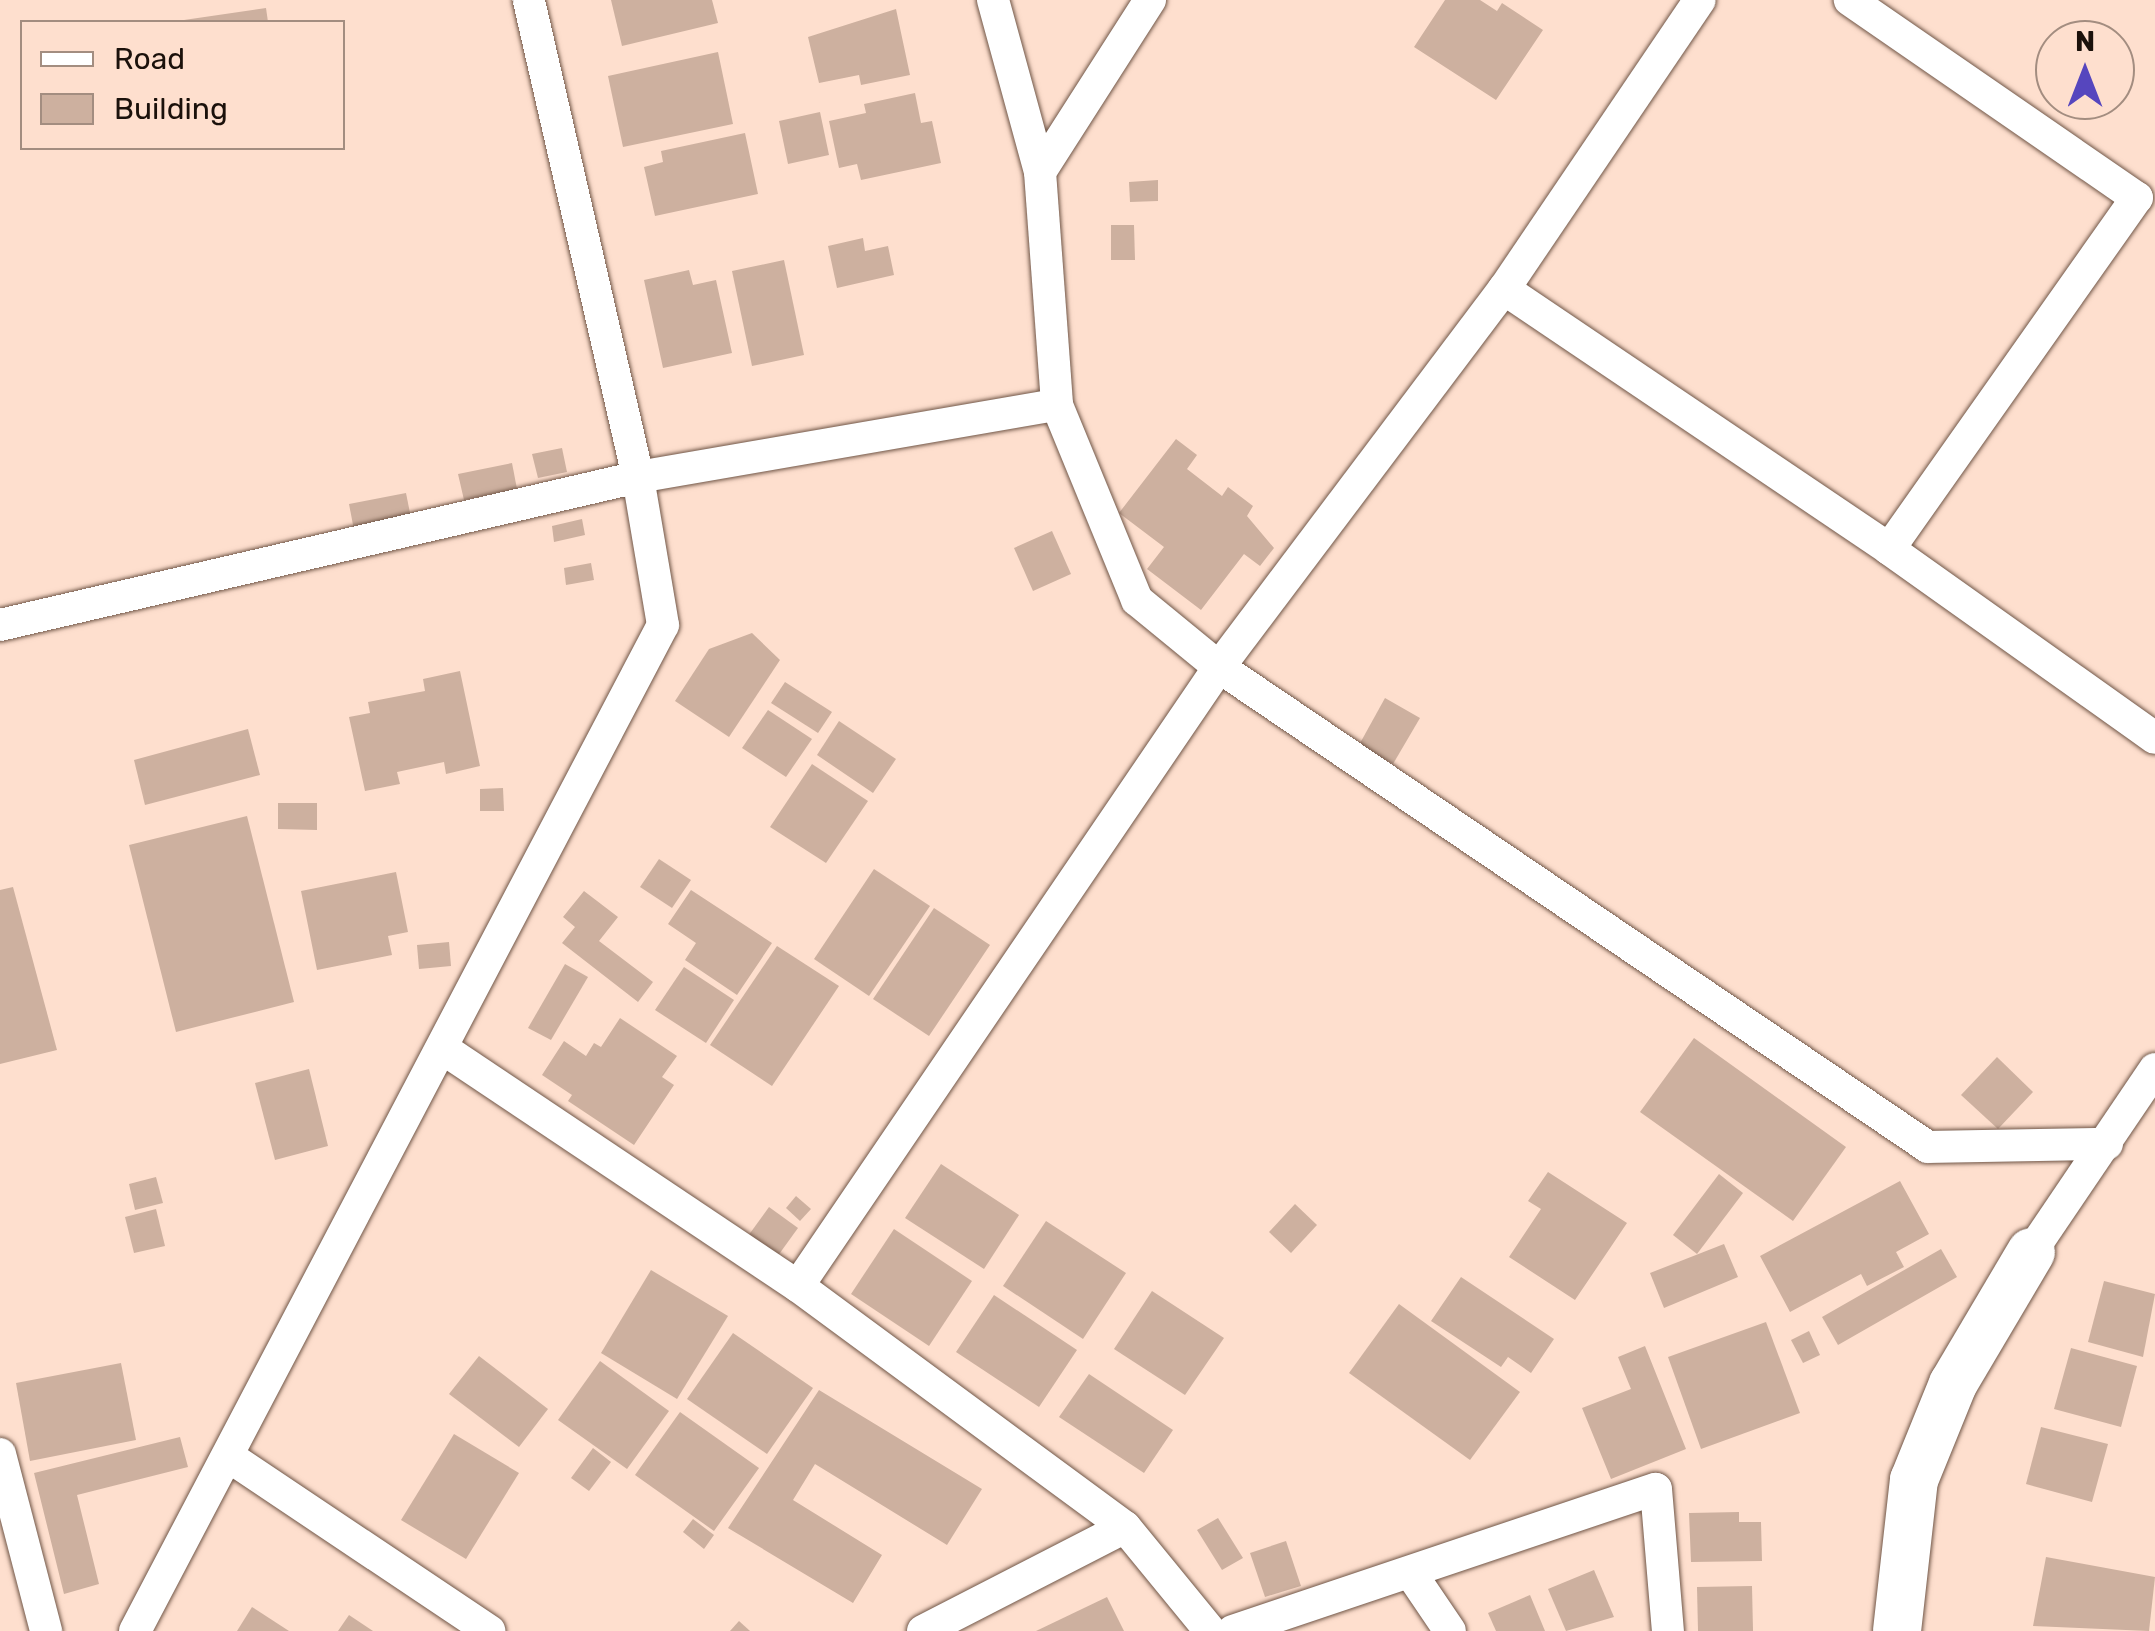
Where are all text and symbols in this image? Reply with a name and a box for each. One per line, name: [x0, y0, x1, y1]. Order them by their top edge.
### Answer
legend: [20, 20, 345, 150]
north arrow: [2035, 20, 2135, 120]
text: N: [2075, 25, 2095, 58]
text: Road: [114, 41, 185, 77]
text: Building: [114, 91, 228, 127]

